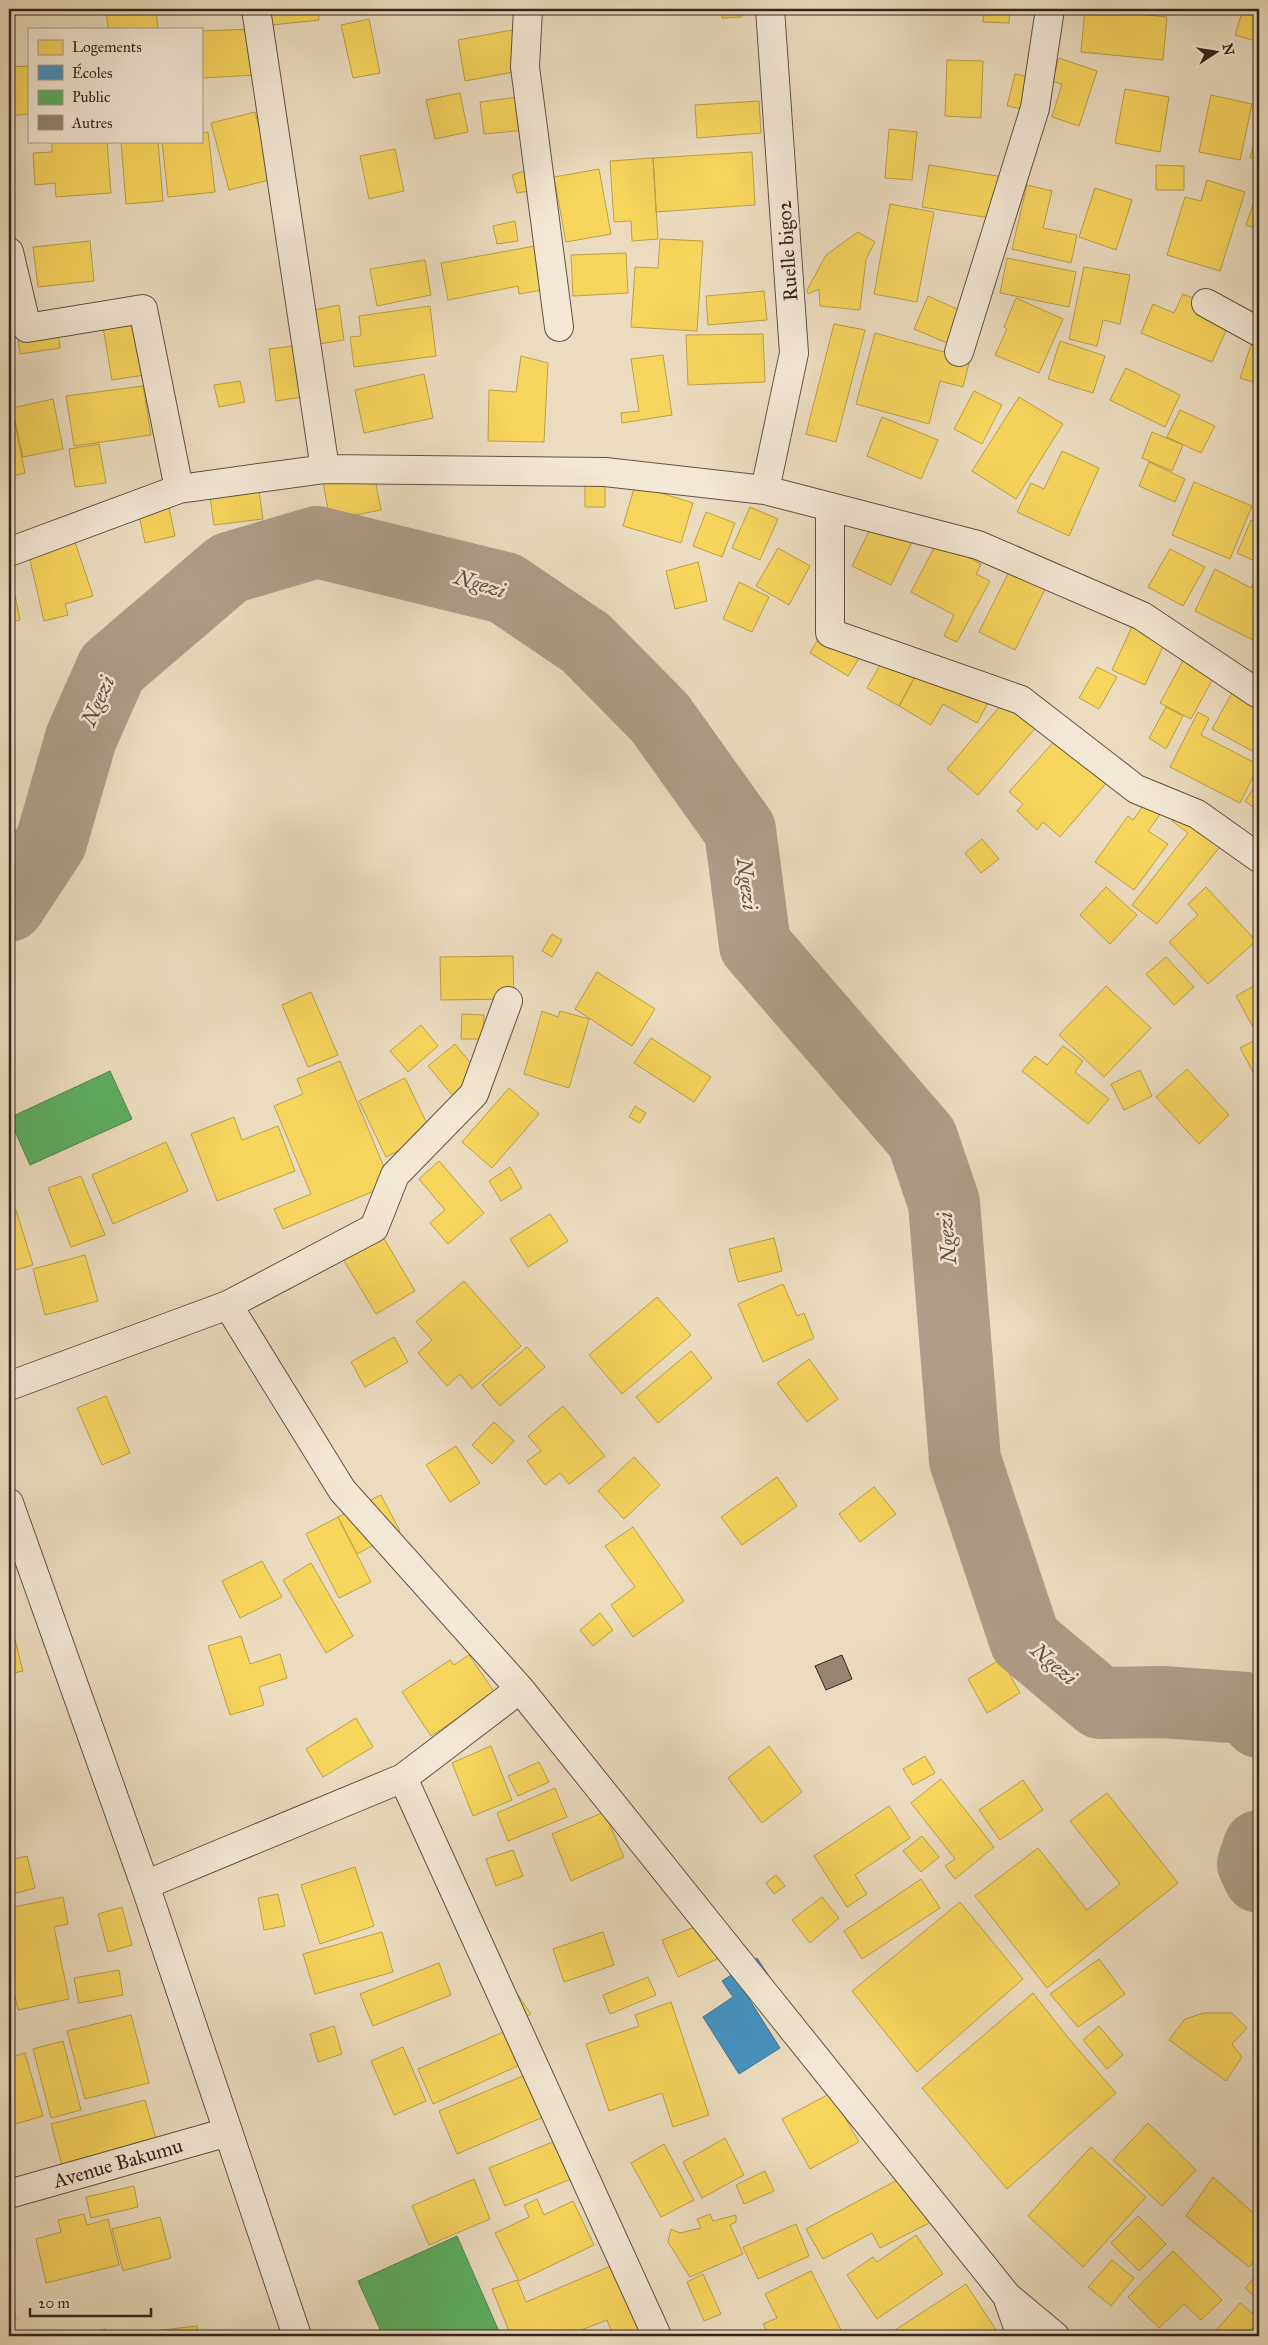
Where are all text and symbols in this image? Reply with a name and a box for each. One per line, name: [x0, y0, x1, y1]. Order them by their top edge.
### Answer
legend: [28, 28, 202, 142]
north arrow: [1190, 28, 1240, 78]
text: Logements: [72, 38, 142, 56]
text: N: [1219, 42, 1238, 57]
text: Écoles: [72, 63, 112, 82]
text: Public: [72, 88, 110, 106]
text: Autres: [71, 114, 112, 132]
street label: Ruelle bigo2: [772, 200, 803, 302]
water label: Ngezi: [450, 564, 509, 604]
water label: Ngezi: [75, 672, 121, 731]
water label: Ngezi: [731, 855, 763, 912]
water label: Ngezi: [932, 1211, 962, 1266]
water label: Ngezi: [1025, 1637, 1082, 1691]
street label: Avenue Bakumu: [50, 2133, 186, 2193]
scale bar: [30, 2285, 151, 2317]
text: 20 m: [38, 2294, 70, 2312]

